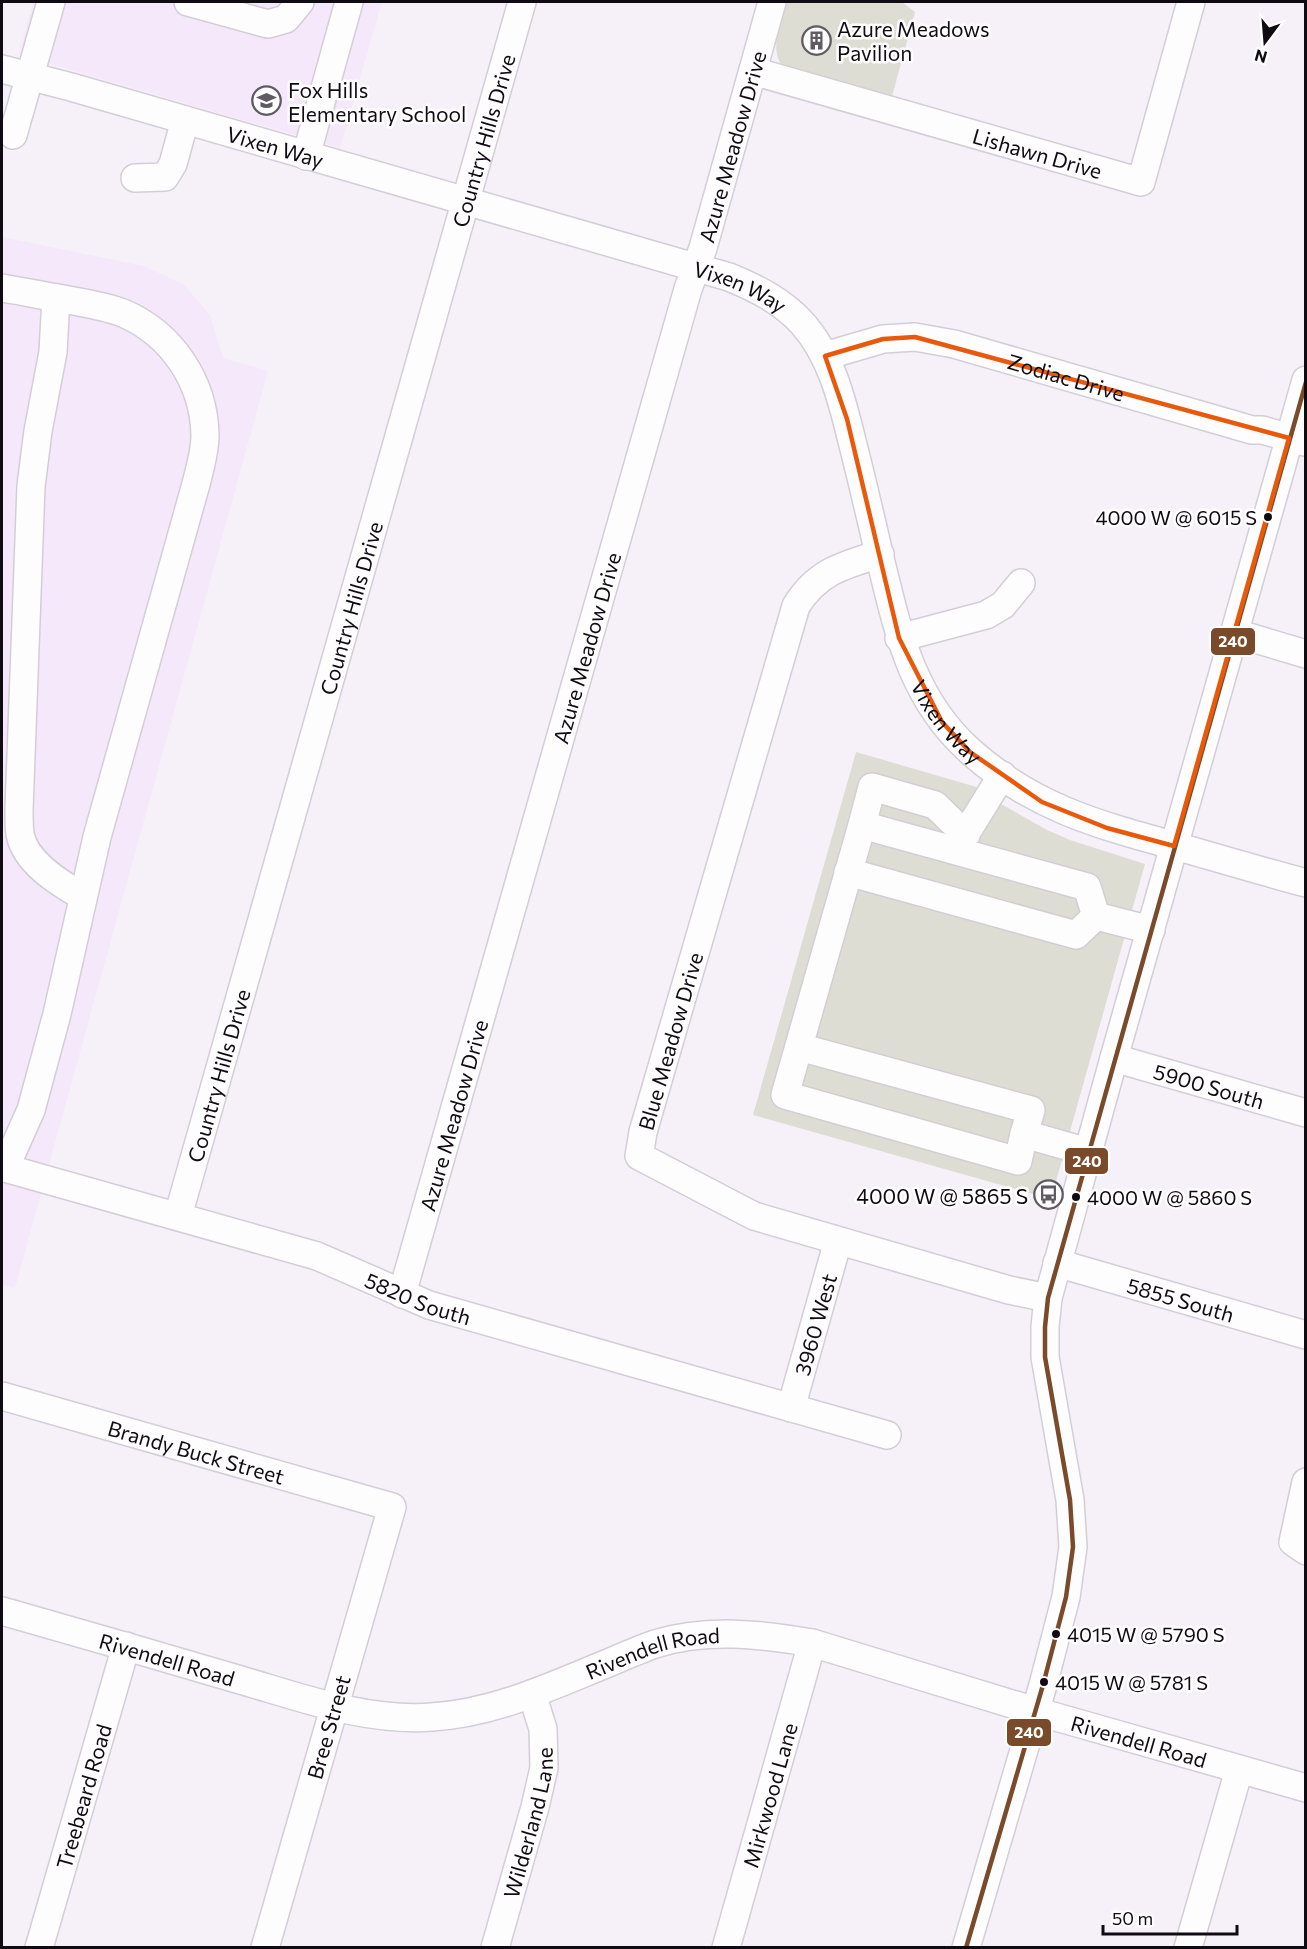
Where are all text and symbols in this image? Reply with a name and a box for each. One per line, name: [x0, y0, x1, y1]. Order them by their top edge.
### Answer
north arrow: [1235, 12, 1295, 72]
place label: Azure Meadows Pavilion: [837, 16, 990, 65]
building icon: Azure Meadows Pavilion: [800, 24, 832, 56]
text: N: [1252, 46, 1269, 68]
street label: Azure Meadow Drive: [693, 48, 770, 245]
street label: Country Hills Drive: [446, 51, 519, 230]
place label: Fox Hills Elementary School: [288, 77, 466, 126]
school or university icon: Fox Hills Elementary School: [251, 85, 283, 117]
street label: Vixen Way: [224, 120, 327, 172]
street label: Lishawn Drive: [970, 122, 1105, 183]
street label: Vixen Way: [691, 255, 792, 317]
street label: Zodiac Drive: [1005, 348, 1128, 405]
place label: 4000 W @ 6015 S: [1096, 505, 1257, 529]
marker: 4000 W @ 6015 S: [1262, 511, 1274, 523]
street label: Country Hills Drive: [314, 518, 387, 697]
street label: Azure Meadow Drive: [547, 549, 625, 746]
line badge: 240: [1210, 627, 1256, 656]
text: 240: [1218, 631, 1248, 650]
street label: Vixen Way: [907, 675, 987, 769]
street label: Blue Meadow Drive: [633, 949, 707, 1133]
street label: Country Hills Drive: [181, 986, 254, 1165]
street label: Azure Meadow Drive: [414, 1017, 492, 1214]
street label: 5900 South: [1151, 1058, 1267, 1113]
line badge: 240: [1064, 1147, 1109, 1175]
text: 240: [1072, 1151, 1102, 1170]
bus stop icon: 4000 W @ 5865 S: [1033, 1179, 1065, 1211]
place label: 4000 W @ 5865 S: [856, 1183, 1028, 1208]
place label: 4000 W @ 5860 S: [1087, 1185, 1252, 1209]
marker: 4000 W @ 5860 S: [1070, 1191, 1082, 1203]
street label: 5820 South: [362, 1266, 474, 1329]
street label: 3960 West: [788, 1271, 841, 1378]
street label: 5855 South: [1124, 1272, 1237, 1326]
street label: Brandy Buck Street: [105, 1414, 287, 1488]
street label: Rivendell Road: [582, 1622, 720, 1684]
place label: 4015 W @ 5790 S: [1067, 1622, 1224, 1646]
street label: Rivendell Road: [97, 1627, 238, 1690]
marker: 4015 W @ 5790 S: [1050, 1628, 1062, 1640]
place label: 4015 W @ 5781 S: [1055, 1670, 1208, 1694]
street label: Bree Street: [301, 1672, 355, 1782]
marker: 4015 W @ 5781 S: [1038, 1676, 1050, 1688]
street label: Rivendell Road: [1068, 1709, 1210, 1772]
line badge: 240: [1006, 1718, 1052, 1747]
street label: Mirkwood Lane: [737, 1720, 801, 1870]
street label: Treebeard Road: [50, 1721, 115, 1872]
text: 240: [1014, 1722, 1044, 1741]
street label: Wilderland Lane: [497, 1747, 557, 1901]
scale bar: [1103, 1898, 1236, 1936]
text: 50 m: [1112, 1907, 1153, 1929]

